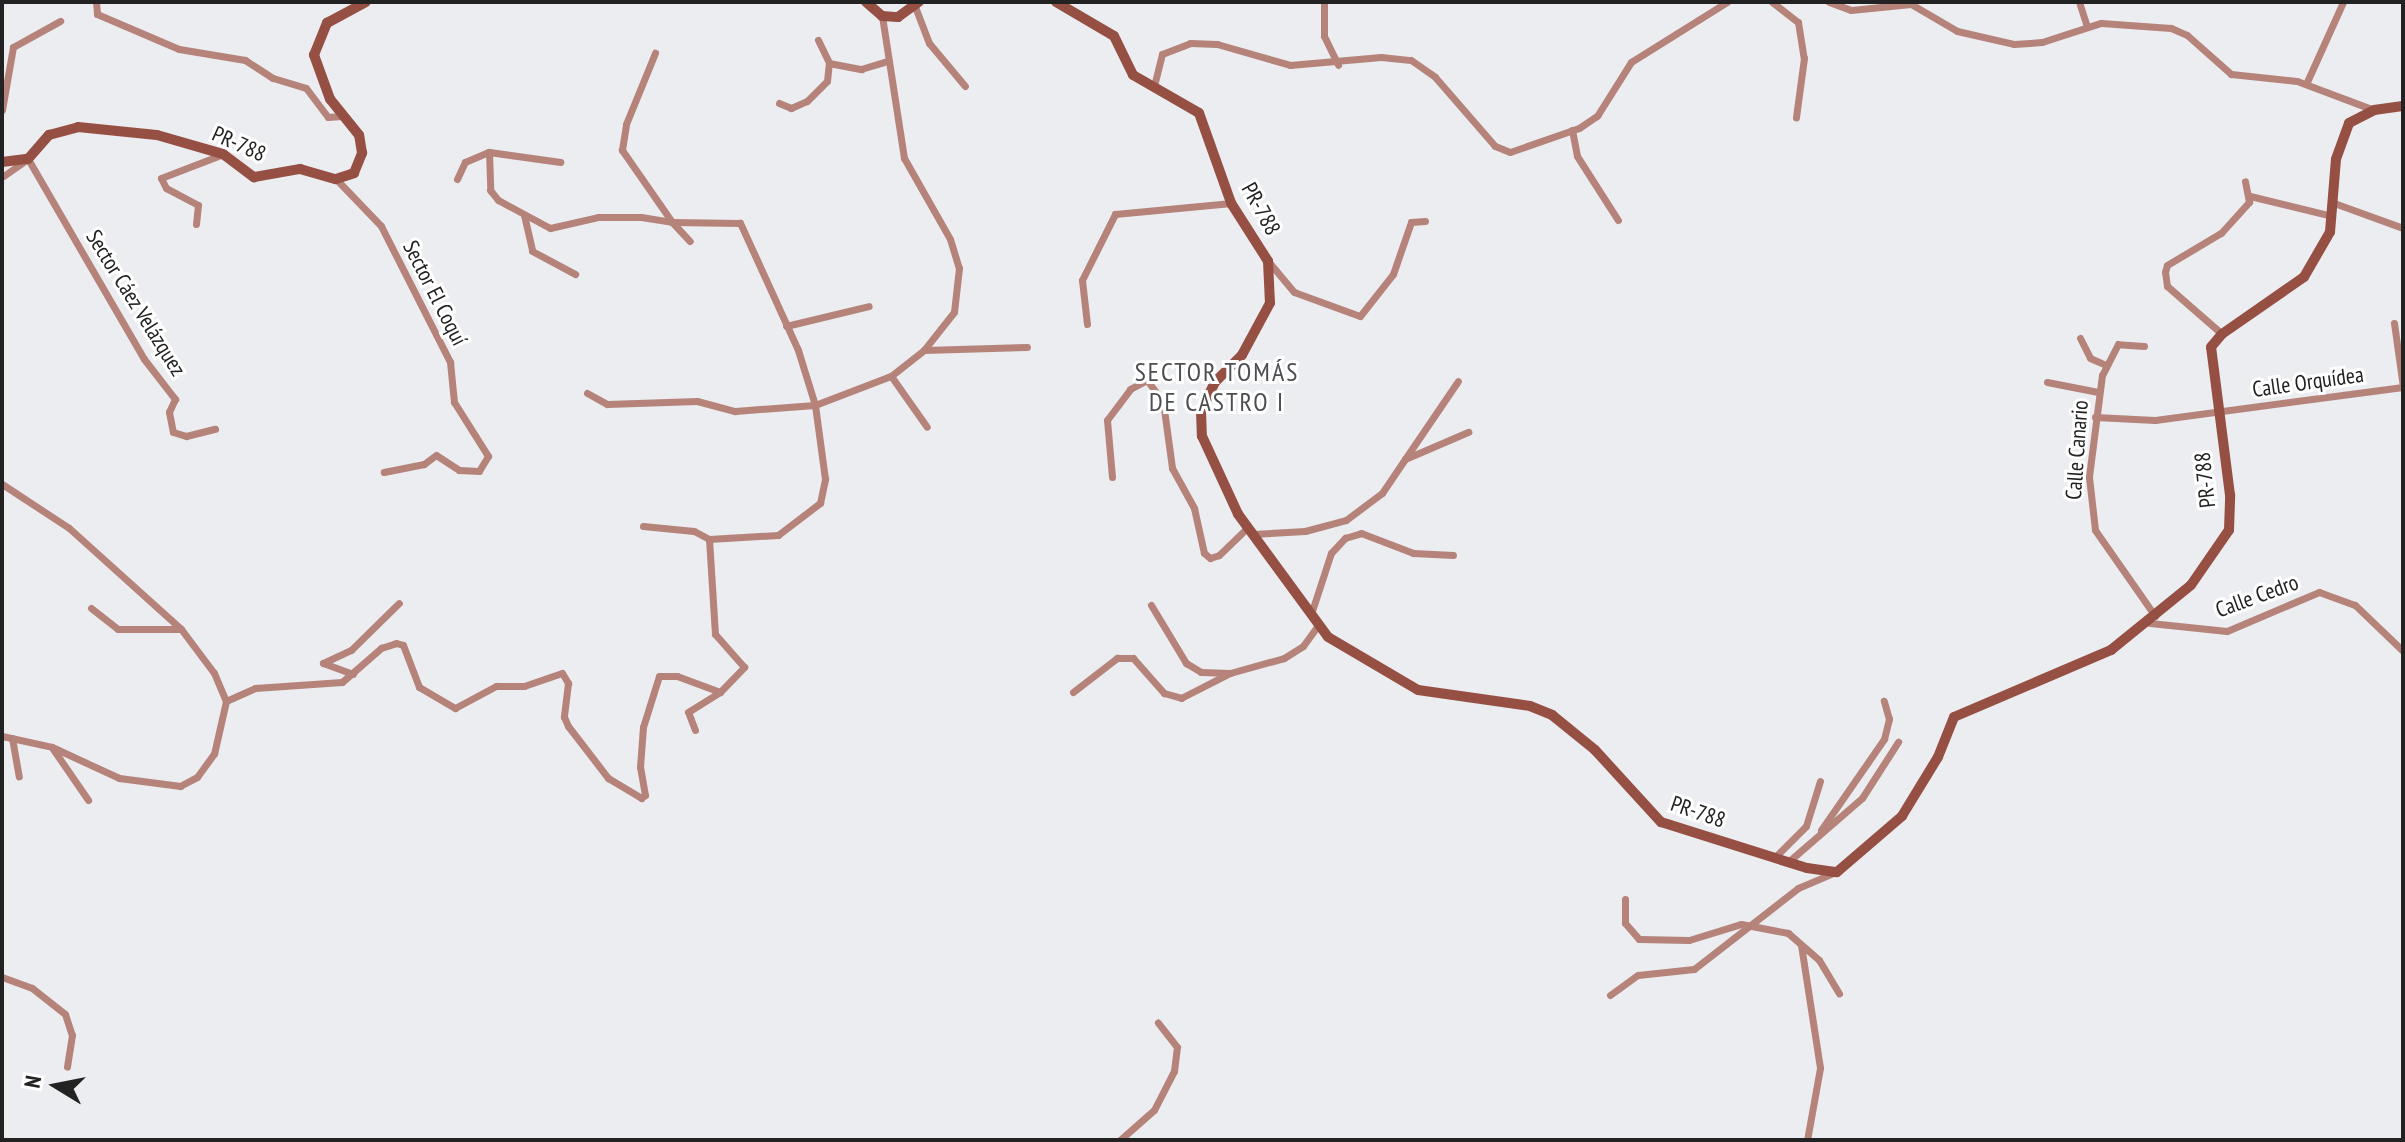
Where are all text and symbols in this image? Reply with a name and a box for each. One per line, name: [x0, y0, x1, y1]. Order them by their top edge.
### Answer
street label: PR-788: [208, 121, 270, 167]
street label: PR-788: [1236, 178, 1286, 240]
street label: Sector Cáez Velázquez: [80, 225, 192, 381]
street label: Sector El Coquí: [397, 236, 473, 350]
district label: SECTOR TOMÁS DE CASTRO I: [1134, 356, 1300, 418]
street label: Calle Orquídea: [2251, 361, 2365, 403]
street label: Calle Canario: [2060, 399, 2094, 501]
street label: PR-788: [2189, 451, 2221, 509]
street label: Calle Cedro: [2212, 569, 2302, 623]
street label: PR-788: [1667, 790, 1729, 834]
north arrow: [16, 1046, 96, 1126]
text: N: [18, 1074, 47, 1090]

